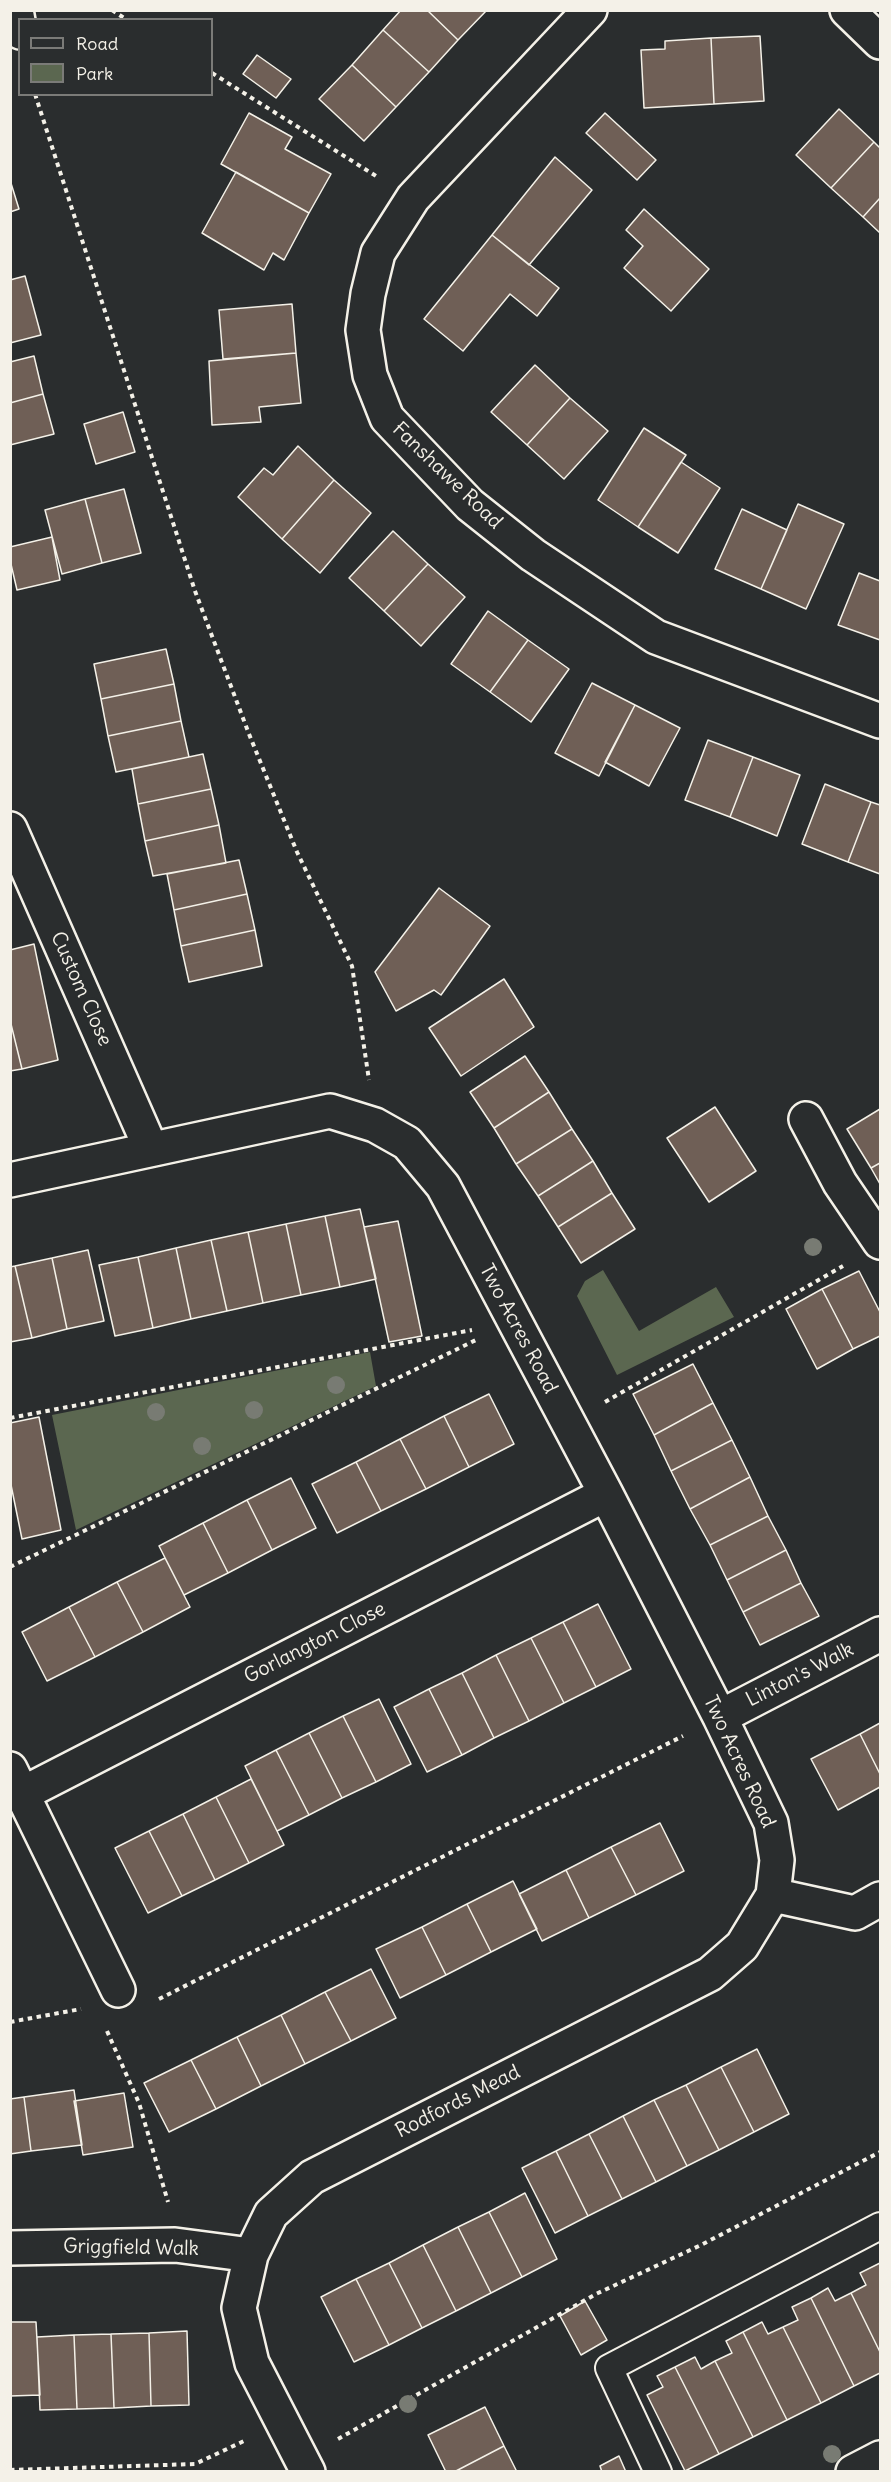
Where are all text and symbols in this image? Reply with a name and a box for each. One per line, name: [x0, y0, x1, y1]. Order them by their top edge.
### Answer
legend: [18, 18, 213, 96]
text: Road: [76, 32, 118, 55]
text: Park: [76, 62, 113, 85]
street label: Fanshawe Road: [387, 417, 507, 535]
street label: Custom Close: [45, 928, 117, 1050]
street label: Two Acres Road: [474, 1260, 562, 1398]
street label: Gorlangton Close: [240, 1597, 390, 1689]
street label: Linton's Walk: [742, 1638, 858, 1712]
street label: Two Acres Road: [698, 1692, 780, 1832]
street label: Rodfords Mead: [392, 2060, 524, 2144]
street label: Griggfield Walk: [63, 2235, 199, 2261]

